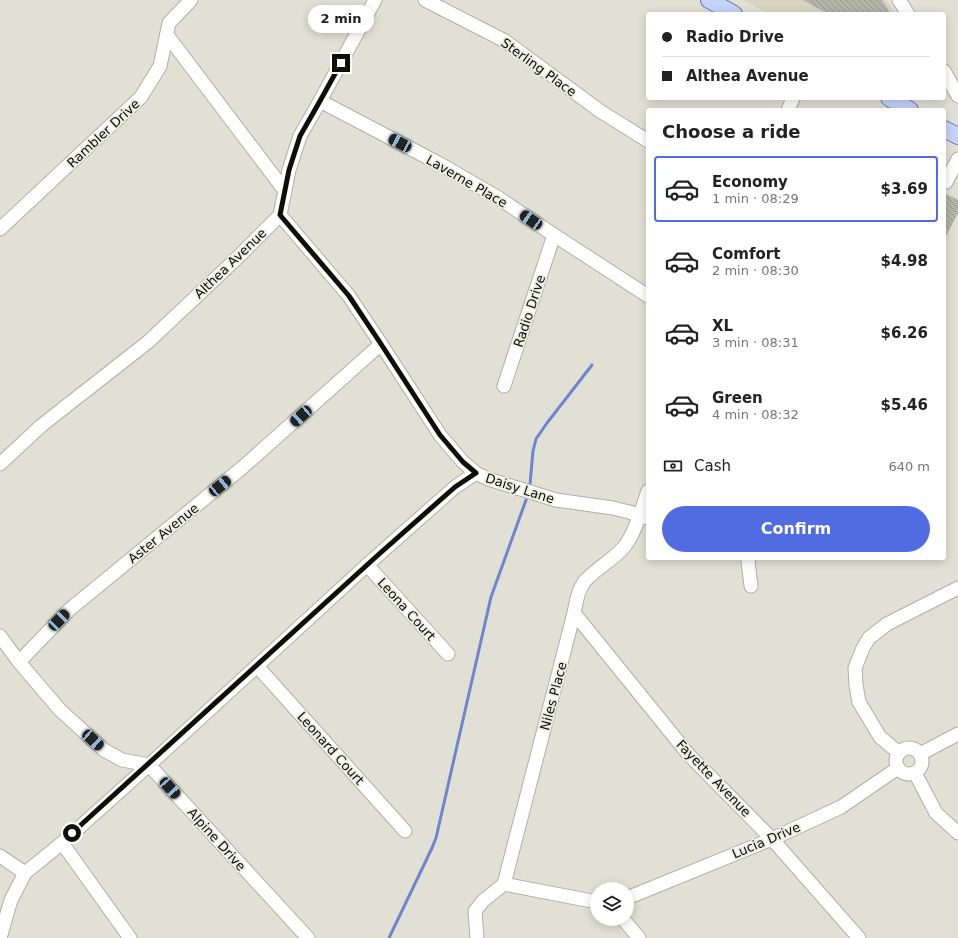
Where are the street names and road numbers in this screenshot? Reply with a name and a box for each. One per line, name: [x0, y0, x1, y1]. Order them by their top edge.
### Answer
street label: Sterling Place: [498, 35, 579, 100]
street label: Rambler Drive: [64, 96, 143, 171]
street label: Laverne Place: [424, 152, 510, 211]
street label: Althea Avenue: [191, 225, 269, 301]
street label: Radio Drive: [511, 273, 548, 349]
street label: Daisy Lane: [483, 470, 556, 507]
street label: Aster Avenue: [125, 500, 202, 566]
street label: Leona Court: [375, 575, 439, 644]
street label: Niles Place: [537, 660, 570, 732]
street label: Leonard Court: [294, 709, 367, 788]
street label: Fayette Avenue: [673, 737, 754, 820]
street label: Alpine Drive: [184, 805, 249, 874]
street label: Lucia Drive: [730, 819, 803, 862]

